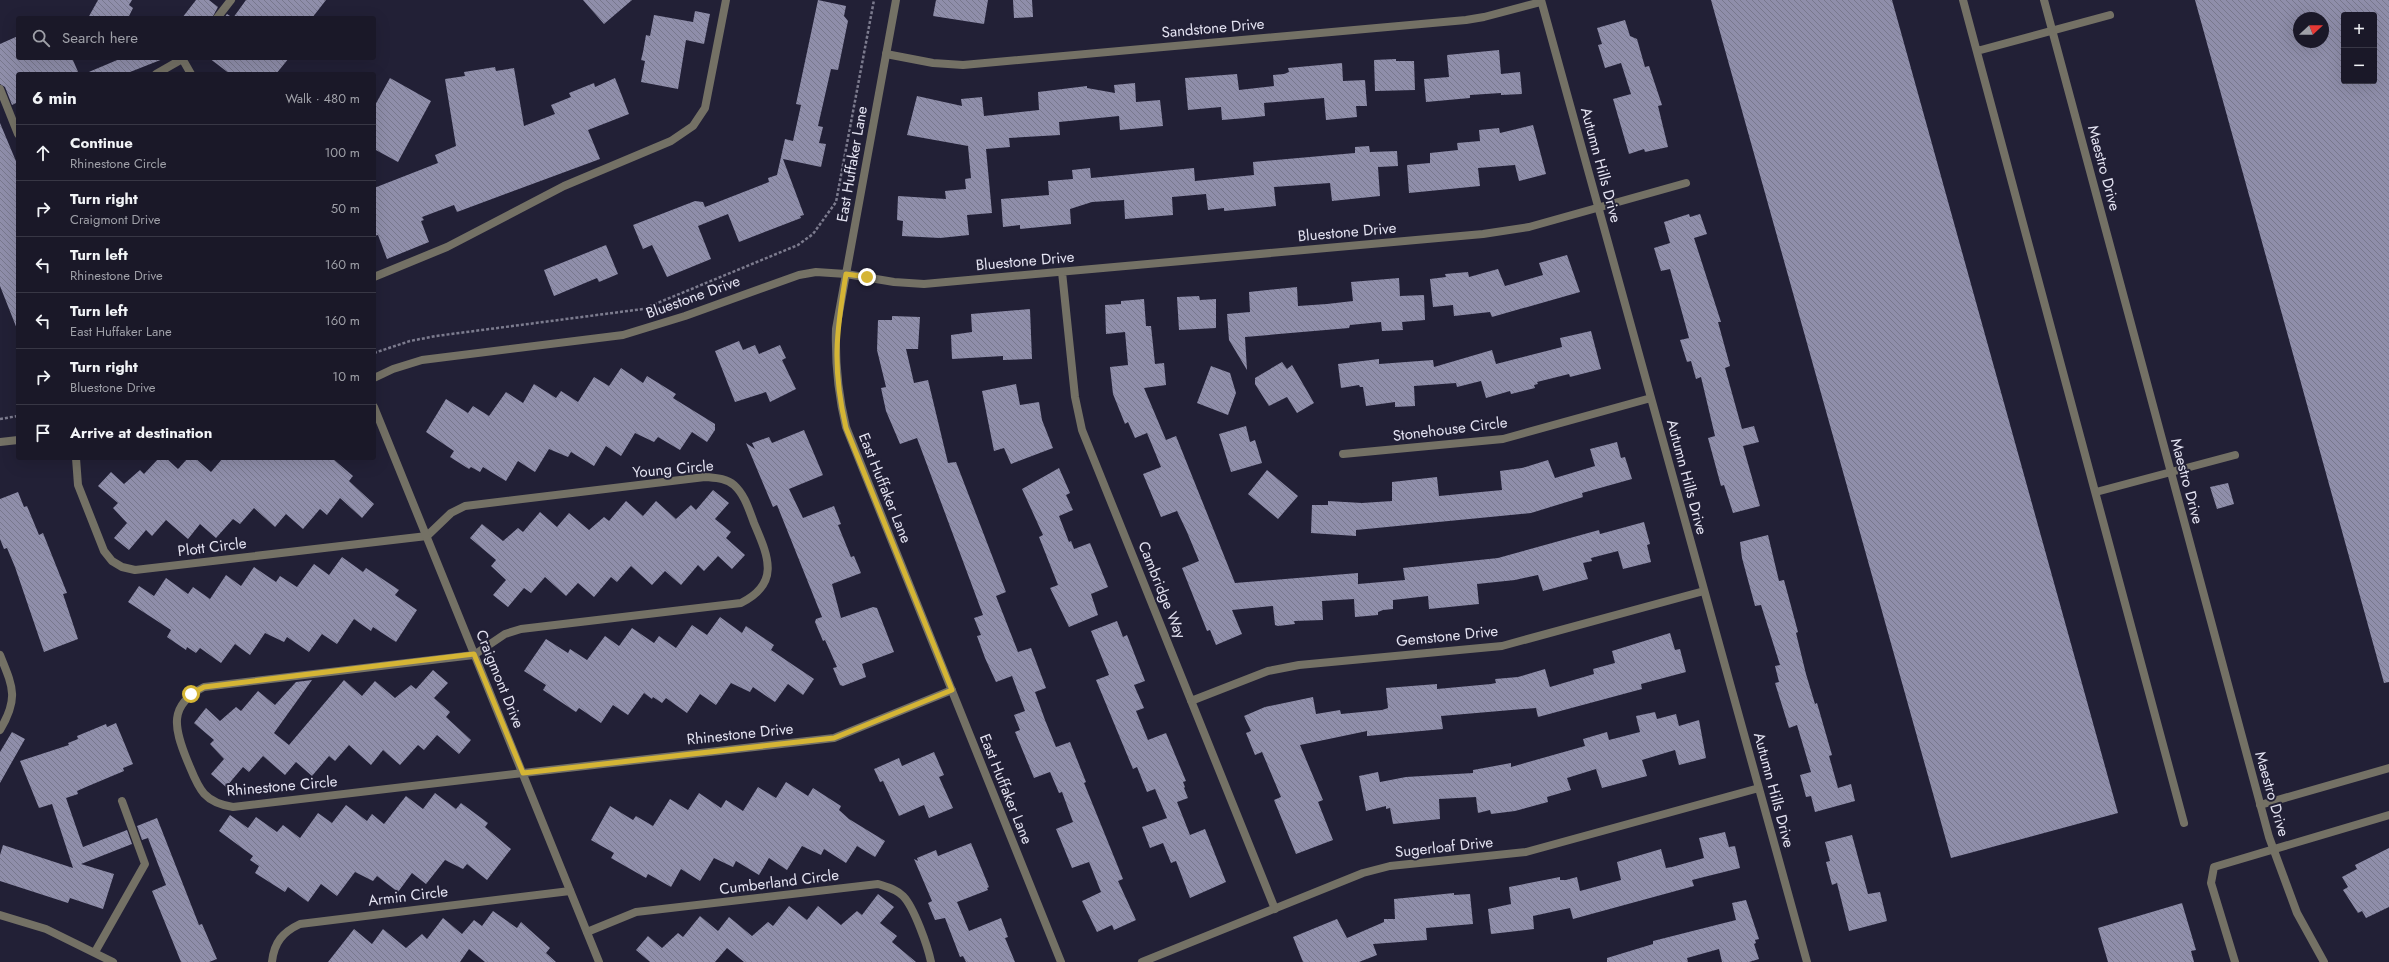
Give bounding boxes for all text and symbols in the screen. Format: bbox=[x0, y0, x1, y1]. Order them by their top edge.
north arrow bbox=[2293, 12, 2329, 48]
map controls bbox=[2341, 12, 2377, 84]
button: + bbox=[2341, 12, 2377, 48]
street label: Sandstone Drive bbox=[1161, 13, 1266, 43]
search box bbox=[16, 16, 376, 60]
icon: search bbox=[30, 27, 52, 49]
text: Search here bbox=[62, 27, 138, 49]
button: − bbox=[2341, 48, 2377, 84]
text: 6 min bbox=[32, 86, 77, 110]
text: Walk · 480 m bbox=[285, 89, 360, 108]
street label: East Huffaker Lane bbox=[831, 104, 873, 224]
street label: Autumn Hills Drive bbox=[1575, 105, 1627, 225]
street label: Maestro Drive bbox=[2082, 123, 2126, 213]
text: Continue bbox=[70, 132, 133, 154]
icon: ahead bbox=[32, 142, 54, 164]
text: 100 m bbox=[325, 143, 360, 162]
text: Rhinestone Circle bbox=[70, 154, 166, 173]
text: Turn right bbox=[70, 188, 138, 210]
icon: right bbox=[32, 198, 54, 220]
text: 50 m bbox=[331, 199, 360, 218]
text: Craigmont Drive bbox=[70, 210, 160, 229]
street label: Bluestone Drive bbox=[1297, 217, 1397, 247]
text: Turn left bbox=[70, 244, 128, 266]
street label: Bluestone Drive bbox=[975, 246, 1075, 276]
icon: left bbox=[32, 254, 54, 276]
text: 160 m bbox=[325, 255, 360, 274]
text: Rhinestone Drive bbox=[70, 266, 163, 285]
route end bbox=[858, 268, 876, 286]
street label: Bluestone Drive bbox=[643, 270, 743, 324]
text: Turn left bbox=[70, 300, 128, 322]
icon: left bbox=[32, 310, 54, 332]
text: 160 m bbox=[325, 311, 360, 330]
text: East Huffaker Lane bbox=[70, 322, 172, 341]
text: Turn right bbox=[70, 356, 138, 378]
icon: right bbox=[32, 366, 54, 388]
text: 10 m bbox=[332, 367, 360, 386]
text: Bluestone Drive bbox=[70, 378, 156, 397]
street label: Stonehouse Circle bbox=[1391, 411, 1509, 447]
street label: Autumn Hills Drive bbox=[1661, 417, 1713, 537]
icon: arrive bbox=[32, 422, 54, 444]
text: Arrive at destination bbox=[70, 422, 212, 444]
street label: East Huffaker Lane bbox=[853, 429, 917, 547]
street label: Maestro Drive bbox=[2165, 436, 2209, 526]
street label: Young Circle bbox=[632, 454, 715, 484]
street label: Plott Circle bbox=[176, 532, 248, 562]
street label: Cambridge Way bbox=[1132, 538, 1192, 642]
street label: Gemstone Drive bbox=[1395, 620, 1499, 652]
street label: Craigmont Drive bbox=[470, 627, 530, 732]
route start bbox=[182, 685, 200, 703]
street label: Rhinestone Drive bbox=[686, 717, 795, 751]
street label: East Huffaker Lane bbox=[974, 730, 1038, 848]
street label: Autumn Hills Drive bbox=[1748, 730, 1800, 850]
street label: Maestro Drive bbox=[2249, 749, 2295, 839]
street label: Rhinestone Circle bbox=[226, 770, 339, 802]
street label: Sugerloaf Drive bbox=[1394, 831, 1494, 863]
street label: Cumberland Circle bbox=[718, 864, 840, 900]
street label: Armin Circle bbox=[367, 880, 450, 912]

